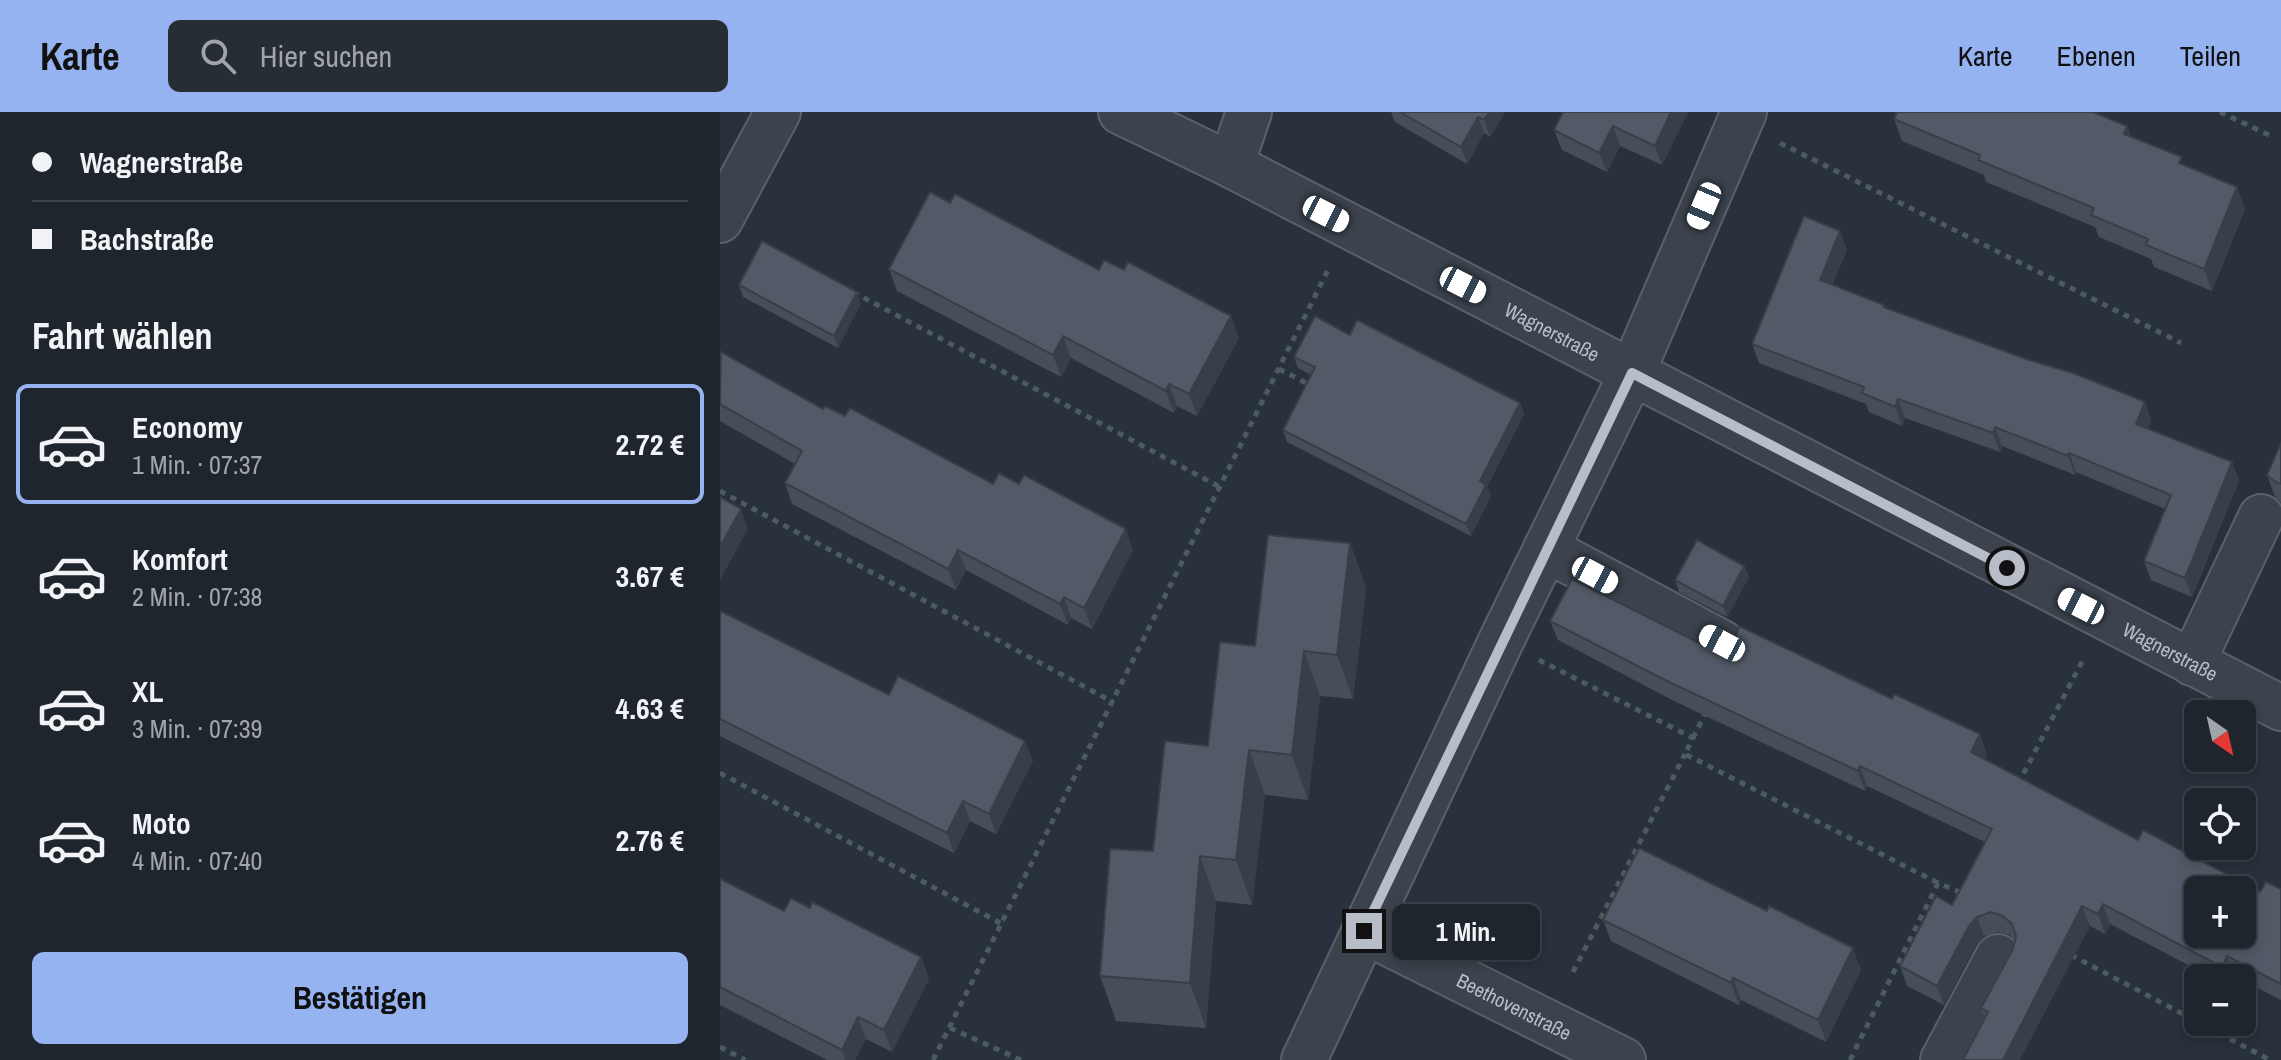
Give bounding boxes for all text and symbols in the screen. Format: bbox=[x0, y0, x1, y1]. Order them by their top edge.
search box bbox=[168, 20, 728, 92]
text: Karte bbox=[40, 31, 120, 82]
icon: search bbox=[196, 34, 240, 78]
text: Hier suchen bbox=[260, 36, 392, 76]
text: Karte bbox=[1958, 37, 2013, 75]
text: Ebenen bbox=[2057, 37, 2136, 75]
text: Teilen bbox=[2180, 37, 2241, 75]
text: Wagnerstraße bbox=[80, 142, 243, 182]
car bbox=[1684, 179, 1724, 233]
car bbox=[1299, 192, 1353, 236]
text: Bachstraße bbox=[80, 219, 214, 259]
car bbox=[1436, 263, 1490, 307]
street label: Wagnerstraße bbox=[1500, 296, 1605, 367]
text: Fahrt wählen bbox=[32, 312, 213, 360]
text: Economy bbox=[132, 407, 243, 447]
icon: car bbox=[36, 408, 108, 480]
text: 2.72 € bbox=[616, 424, 684, 464]
text: 1 Min. · 07:37 bbox=[132, 447, 262, 482]
text: Komfort bbox=[132, 539, 228, 579]
icon: car bbox=[36, 540, 108, 612]
route start bbox=[1989, 550, 2025, 586]
car bbox=[1568, 553, 1622, 597]
text: 3.67 € bbox=[616, 556, 684, 596]
text: 2 Min. · 07:38 bbox=[132, 579, 262, 614]
car bbox=[2054, 584, 2108, 628]
street label: Wagnerstraße bbox=[2119, 615, 2223, 687]
car bbox=[1695, 621, 1749, 665]
text: XL bbox=[132, 671, 163, 711]
icon: car bbox=[36, 672, 108, 744]
text: 4.63 € bbox=[616, 688, 684, 728]
north arrow bbox=[2184, 700, 2256, 772]
map controls bbox=[2184, 700, 2256, 1036]
text: 3 Min. · 07:39 bbox=[132, 711, 262, 746]
button: locate bbox=[2184, 788, 2256, 860]
text: Moto bbox=[132, 803, 191, 843]
icon: car bbox=[36, 804, 108, 876]
text: 2.76 € bbox=[616, 820, 684, 860]
text: 4 Min. · 07:40 bbox=[132, 843, 262, 878]
button: + bbox=[2184, 876, 2256, 948]
callout: 1 Min. bbox=[1392, 903, 1540, 959]
route end bbox=[1346, 913, 1382, 949]
text: 1 Min. bbox=[1436, 914, 1496, 949]
button: Bestätigen bbox=[32, 952, 688, 1044]
button: − bbox=[2184, 964, 2256, 1036]
street label: Beethovenstraße bbox=[1452, 966, 1576, 1046]

